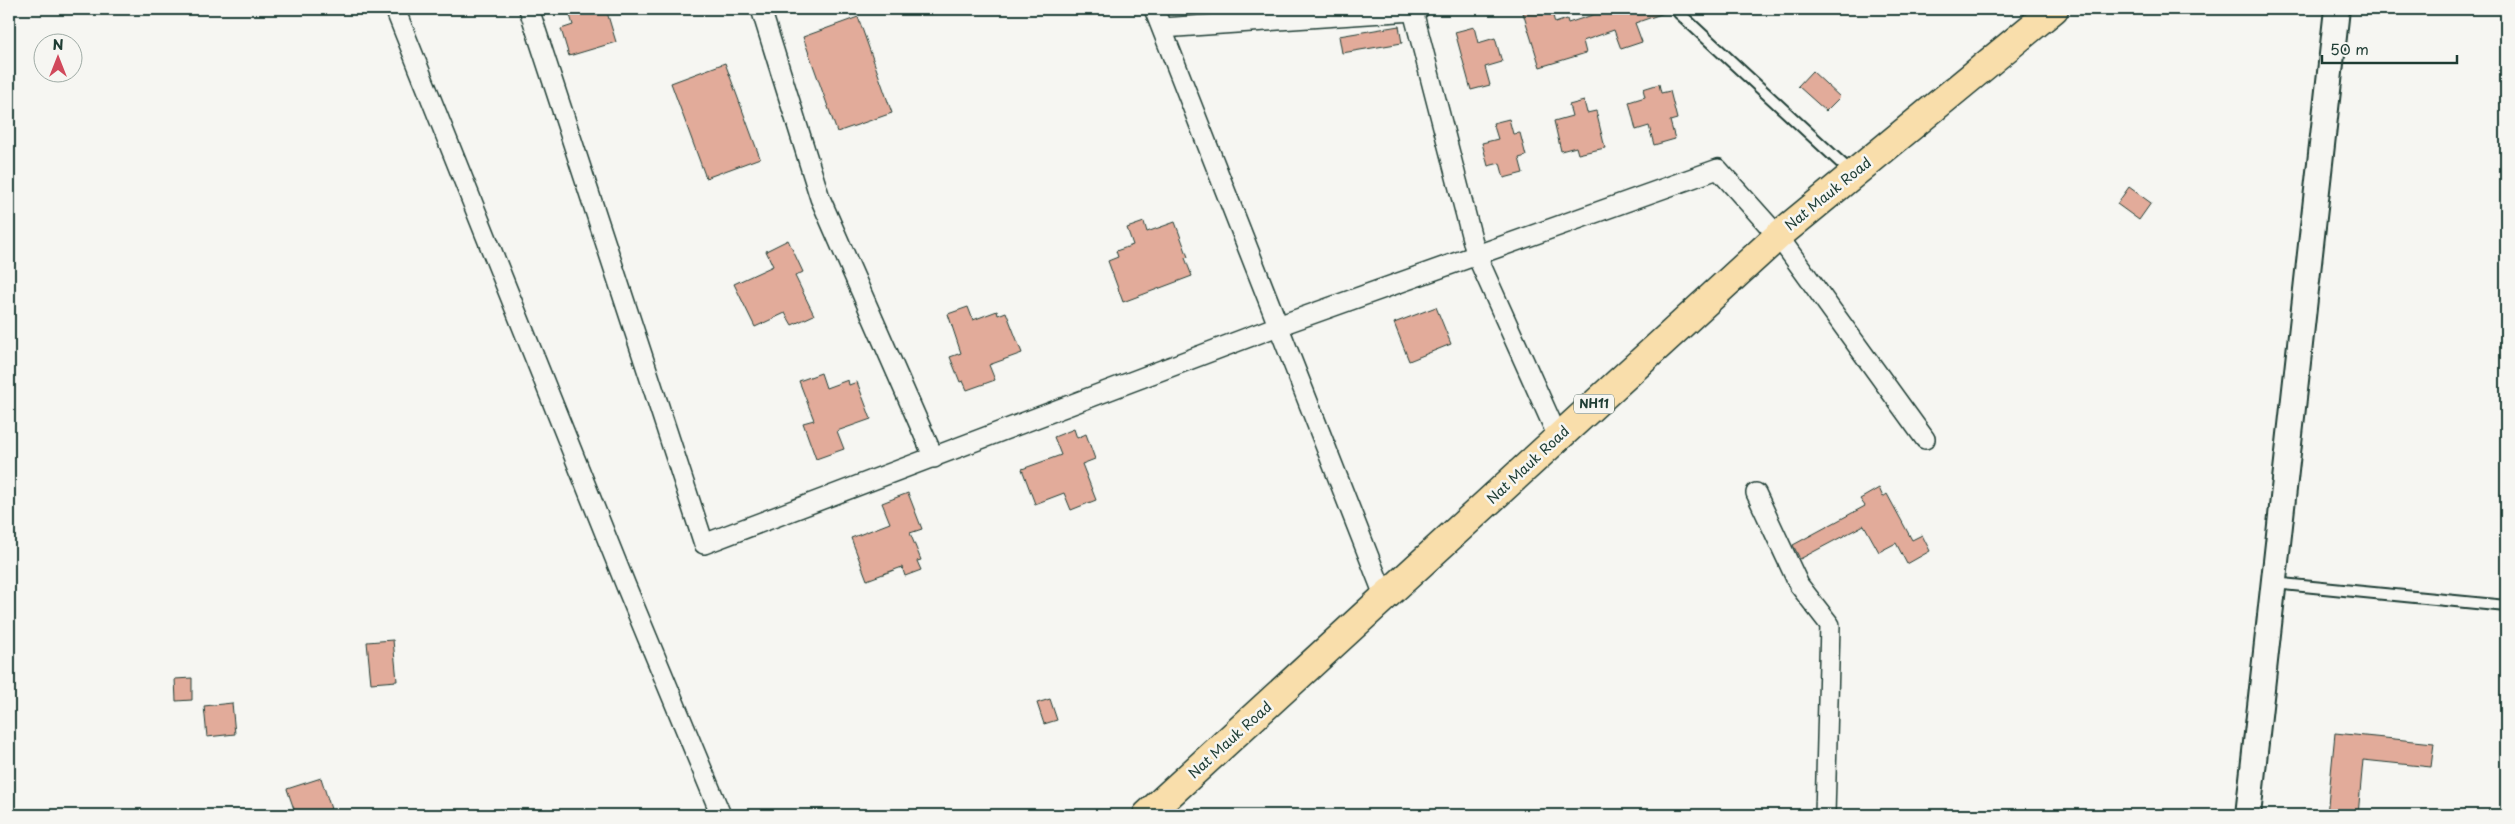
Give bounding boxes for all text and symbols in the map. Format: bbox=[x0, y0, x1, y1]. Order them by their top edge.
north arrow bbox=[32, 32, 82, 82]
scale bar bbox=[2322, 32, 2458, 64]
text: N bbox=[52, 34, 64, 55]
text: 50 m bbox=[2330, 37, 2369, 60]
street label: Nat Mauk Road bbox=[1780, 152, 1876, 235]
road number: NH11 bbox=[1574, 394, 1614, 414]
street label: Nat Mauk Road bbox=[1482, 421, 1574, 508]
street label: Nat Mauk Road bbox=[1183, 696, 1276, 783]

